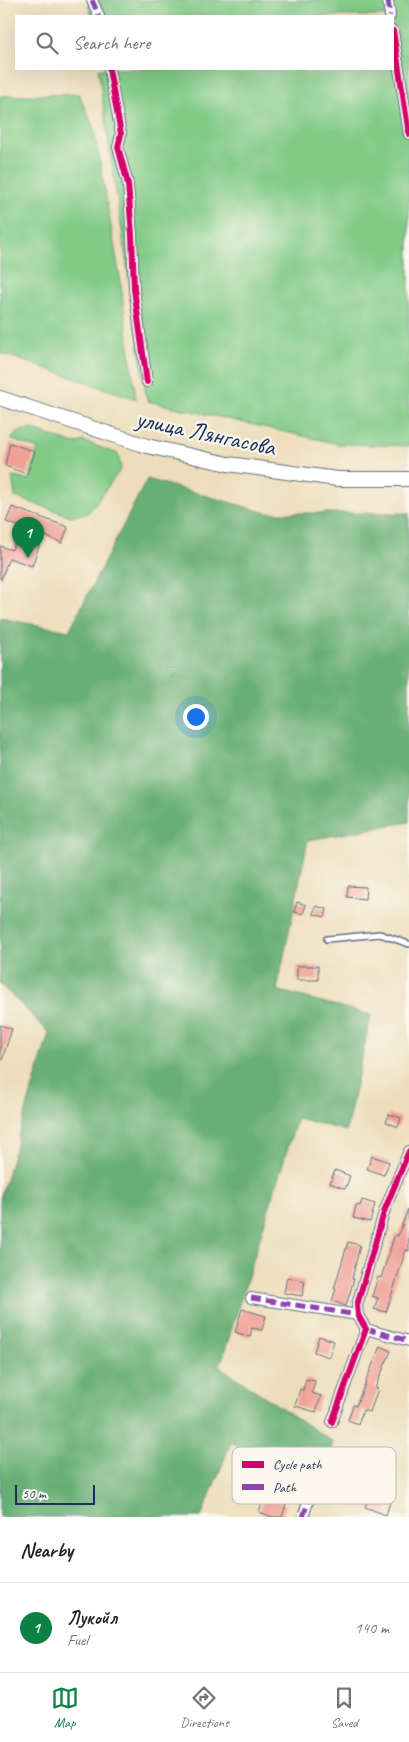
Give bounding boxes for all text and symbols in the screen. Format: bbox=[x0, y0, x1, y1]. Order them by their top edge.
search box bbox=[15, 15, 394, 70]
icon: search bbox=[33, 29, 61, 57]
text: Search here bbox=[73, 31, 150, 55]
street label: улица Лянгасова bbox=[131, 402, 280, 464]
pin: 1 bbox=[12, 517, 44, 558]
your location bbox=[183, 704, 209, 730]
legend bbox=[232, 1447, 396, 1504]
text: Cycle path bbox=[273, 1456, 322, 1473]
text: Path bbox=[273, 1479, 297, 1496]
scale bar bbox=[15, 1482, 95, 1505]
text: 50 m bbox=[22, 1485, 46, 1502]
text: Nearby bbox=[20, 1537, 73, 1563]
text: Лукойл bbox=[67, 1606, 117, 1630]
text: 1 bbox=[32, 1618, 40, 1638]
text: 140 m bbox=[355, 1618, 389, 1638]
text: Fuel bbox=[67, 1630, 88, 1650]
tab: Map bbox=[51, 1684, 79, 1731]
tab: Directions bbox=[180, 1684, 229, 1731]
tab: Saved bbox=[330, 1684, 358, 1731]

